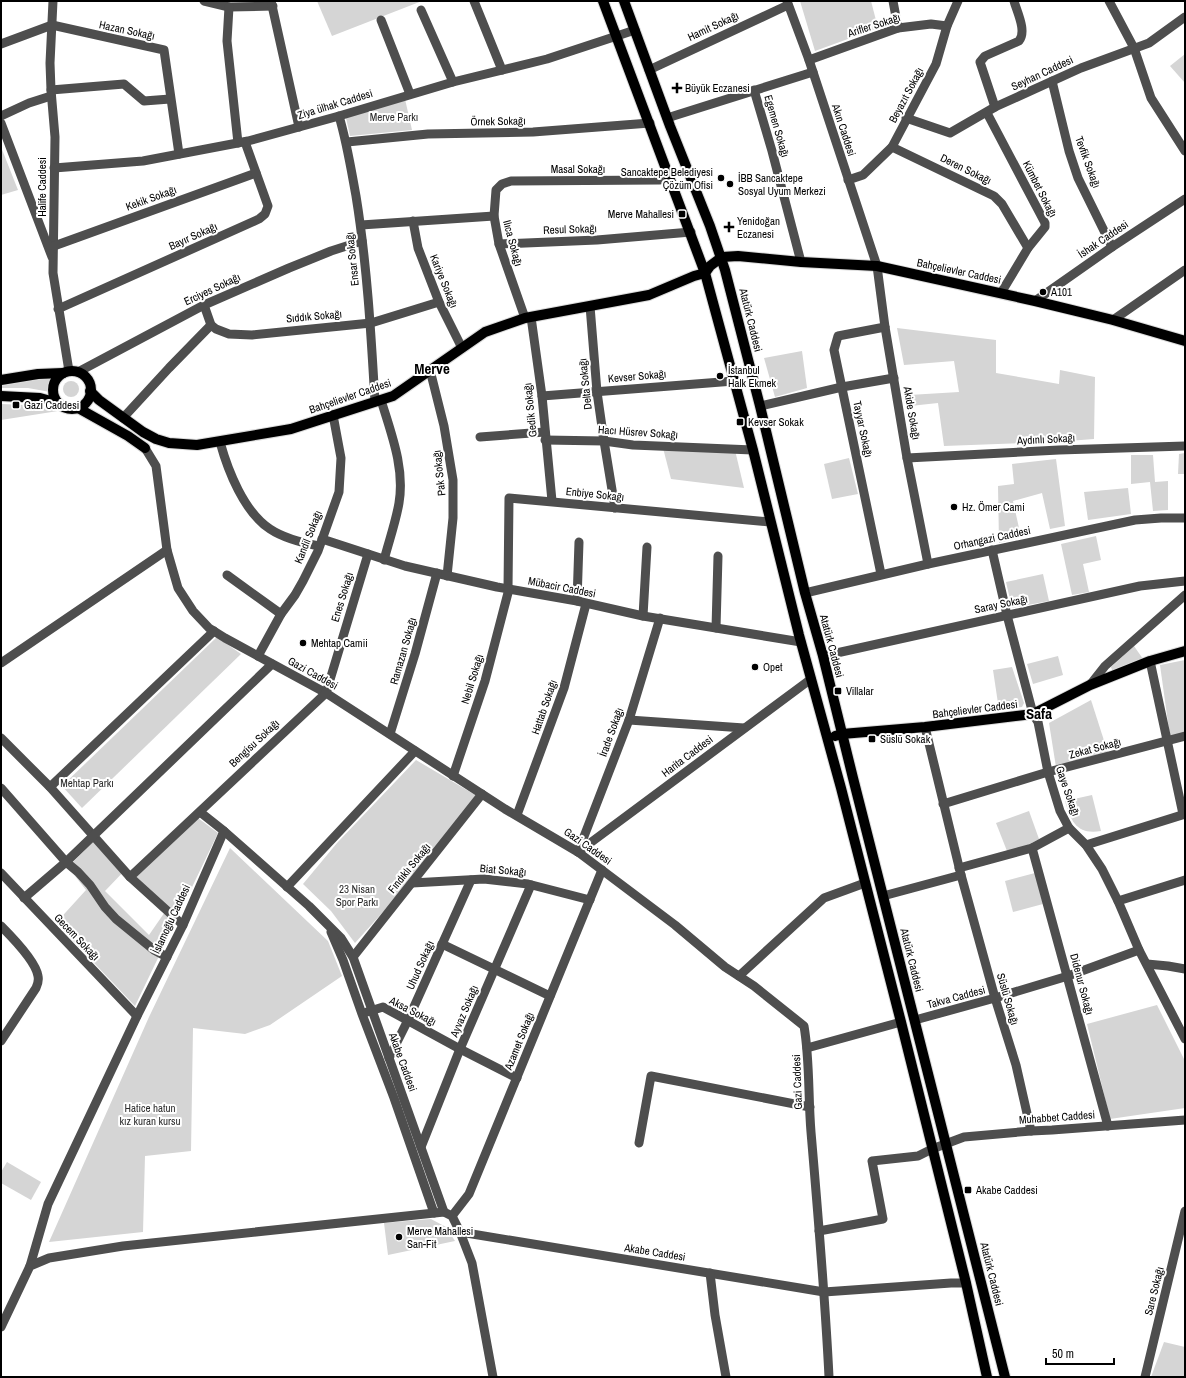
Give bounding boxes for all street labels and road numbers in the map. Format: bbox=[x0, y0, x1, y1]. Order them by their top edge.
street label: Hamit Sokağı bbox=[685, 8, 741, 44]
street label: Arifler Sokağı bbox=[845, 10, 902, 40]
street label: Hazan Sokağı bbox=[98, 17, 156, 43]
street label: Seyhan Caddesi bbox=[1009, 53, 1075, 93]
street label: Beyazıt Sokağı bbox=[886, 65, 926, 125]
street label: Ziya ülhak Caddesi bbox=[296, 86, 374, 122]
street label: Egemen Sokağı bbox=[761, 93, 793, 159]
street label: Akın Caddesi bbox=[829, 101, 859, 158]
street label: Örnek Sokağı bbox=[470, 114, 526, 128]
street label: Tevfik Sokağı bbox=[1072, 134, 1104, 190]
street label: Deren Sokağı bbox=[938, 151, 994, 187]
street label: Halife Caddesi bbox=[35, 157, 49, 217]
street label: Kümbet Sokağı bbox=[1020, 158, 1060, 220]
street label: Masal Sokağı bbox=[551, 162, 605, 176]
street label: Kekik Sokağı bbox=[124, 182, 178, 214]
street label: İshak Caddesi bbox=[1075, 217, 1131, 261]
street label: Ilıca Sokağı bbox=[500, 218, 526, 268]
street label: Bayır Sokağı bbox=[167, 219, 219, 253]
street label: Resul Sokağı bbox=[543, 221, 597, 237]
street label: Ensar Sokağı bbox=[342, 231, 362, 287]
street label: Kariye Sokağı bbox=[427, 252, 461, 310]
street label: Bahçelievler Caddesi bbox=[916, 255, 1002, 287]
street label: Erciyes Sokağı bbox=[182, 270, 242, 308]
street label: Atatürk Caddesi bbox=[736, 286, 766, 353]
street label: Sıddık Sokağı bbox=[285, 307, 343, 325]
street label: Delta Sokağı bbox=[575, 358, 595, 410]
street label: Kevser Sokağı bbox=[607, 366, 667, 386]
street label: Bahçelievler Caddesi bbox=[307, 375, 393, 417]
street label: Gedik Sokağı bbox=[520, 382, 540, 438]
street label: Akide Sokağı bbox=[900, 384, 924, 441]
street label: Tayyar Sokağı bbox=[850, 399, 876, 459]
street label: Hacı Hüsrev Sokağı bbox=[598, 422, 678, 442]
street label: Aydınlı Sokağı bbox=[1016, 430, 1075, 448]
street label: Pak Sokağı bbox=[430, 449, 448, 497]
street label: Enbiye Sokağı bbox=[565, 484, 625, 504]
street label: Kandil Sokağı bbox=[291, 508, 325, 566]
street label: Orhangazi Caddesi bbox=[952, 523, 1032, 553]
street label: Enes Sokağı bbox=[328, 570, 356, 624]
street label: Mübacir Caddesi bbox=[527, 574, 597, 600]
street label: Saray Sokağı bbox=[973, 592, 1029, 616]
street label: Atatürk Caddesi bbox=[817, 612, 847, 679]
street label: Ramazan Sokağı bbox=[387, 616, 419, 686]
street label: Nebil Sokağı bbox=[458, 652, 486, 706]
street label: Gazi Caddesi bbox=[285, 654, 341, 692]
street label: Hattab Sokağı bbox=[528, 678, 560, 736]
street label: Bahçelievler Caddesi bbox=[932, 697, 1018, 721]
street label: İrade Sokağı bbox=[596, 706, 626, 758]
street label: Bengisu Sokağı bbox=[226, 716, 282, 770]
street label: Harita Caddesi bbox=[659, 732, 715, 780]
street label: Zekat Sokağı bbox=[1068, 734, 1122, 762]
street label: Gaye Sokağı bbox=[1053, 764, 1083, 818]
street label: Gazi Caddesi bbox=[561, 824, 615, 868]
street label: Fındıklı Sokağı bbox=[385, 840, 433, 896]
street label: Biat Sokağı bbox=[479, 861, 527, 879]
street label: İslamoğlu Caddesi bbox=[149, 882, 193, 956]
street label: Gecem Sokağı bbox=[51, 911, 103, 963]
street label: Atatürk Caddesi bbox=[897, 926, 927, 993]
street label: Uhud Sokağı bbox=[403, 938, 437, 992]
street label: Didenur Sokağı bbox=[1067, 952, 1097, 1016]
street label: Süslü Sokağı bbox=[994, 972, 1022, 1026]
street label: Takva Caddesi bbox=[925, 982, 987, 1012]
street label: Ayvaz Sokağı bbox=[446, 983, 481, 1040]
street label: Aksa Sokağı bbox=[386, 993, 439, 1029]
street label: Azamet Sokağı bbox=[501, 1010, 537, 1073]
street label: Akabe Caddesi bbox=[386, 1030, 420, 1093]
street label: Gazi Caddesi bbox=[789, 1054, 805, 1110]
street label: Muhabbet Caddesi bbox=[1018, 1107, 1096, 1127]
street label: Akabe Caddesi bbox=[622, 1240, 687, 1264]
street label: Atatürk Caddesi bbox=[977, 1240, 1007, 1307]
street label: Sare Sokağı bbox=[1141, 1265, 1167, 1317]

